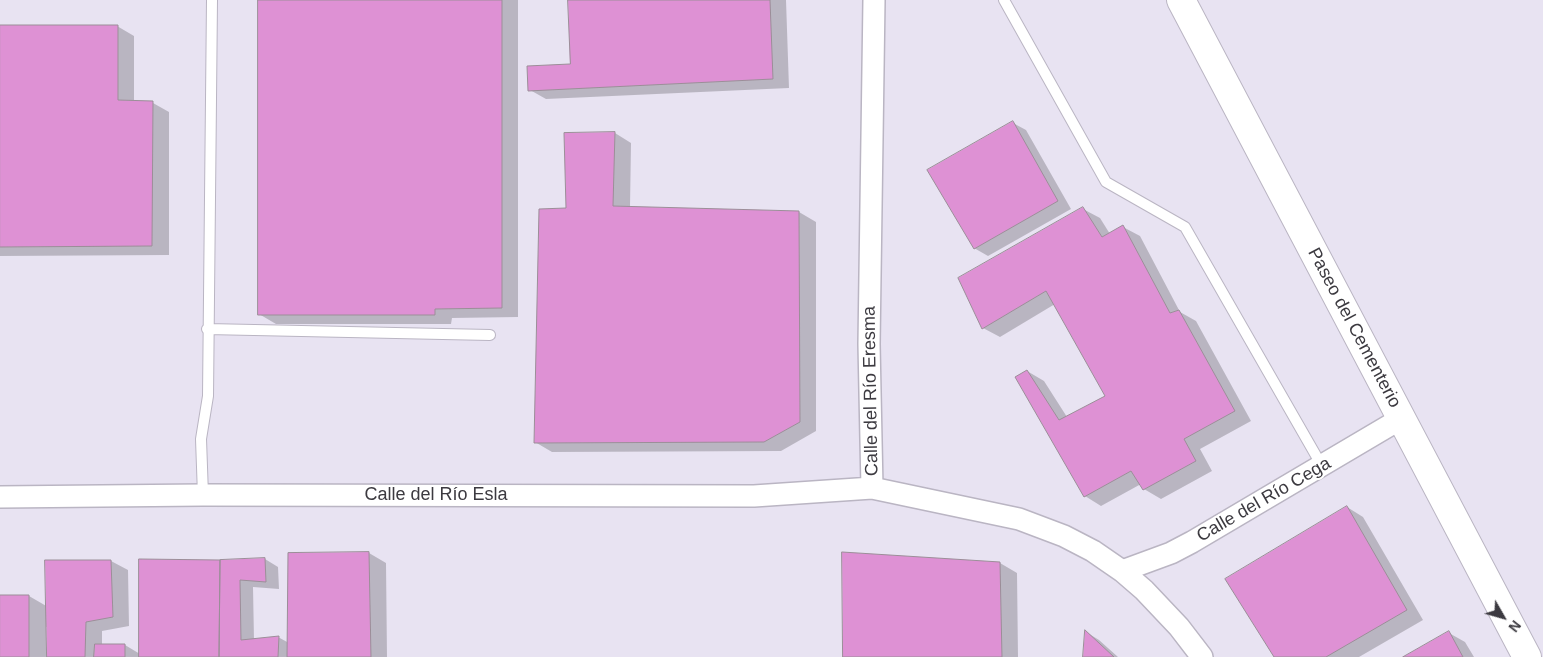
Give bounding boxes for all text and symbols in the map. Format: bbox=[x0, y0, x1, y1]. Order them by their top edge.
street label: Paseo del Cementerio bbox=[1303, 244, 1405, 412]
street label: Calle del Río Eresma bbox=[859, 306, 883, 476]
street label: Calle del Río Cega bbox=[1193, 453, 1335, 547]
street label: Calle del Río Esla bbox=[364, 484, 508, 506]
north arrow bbox=[1478, 592, 1528, 642]
text: N bbox=[1505, 617, 1524, 635]

